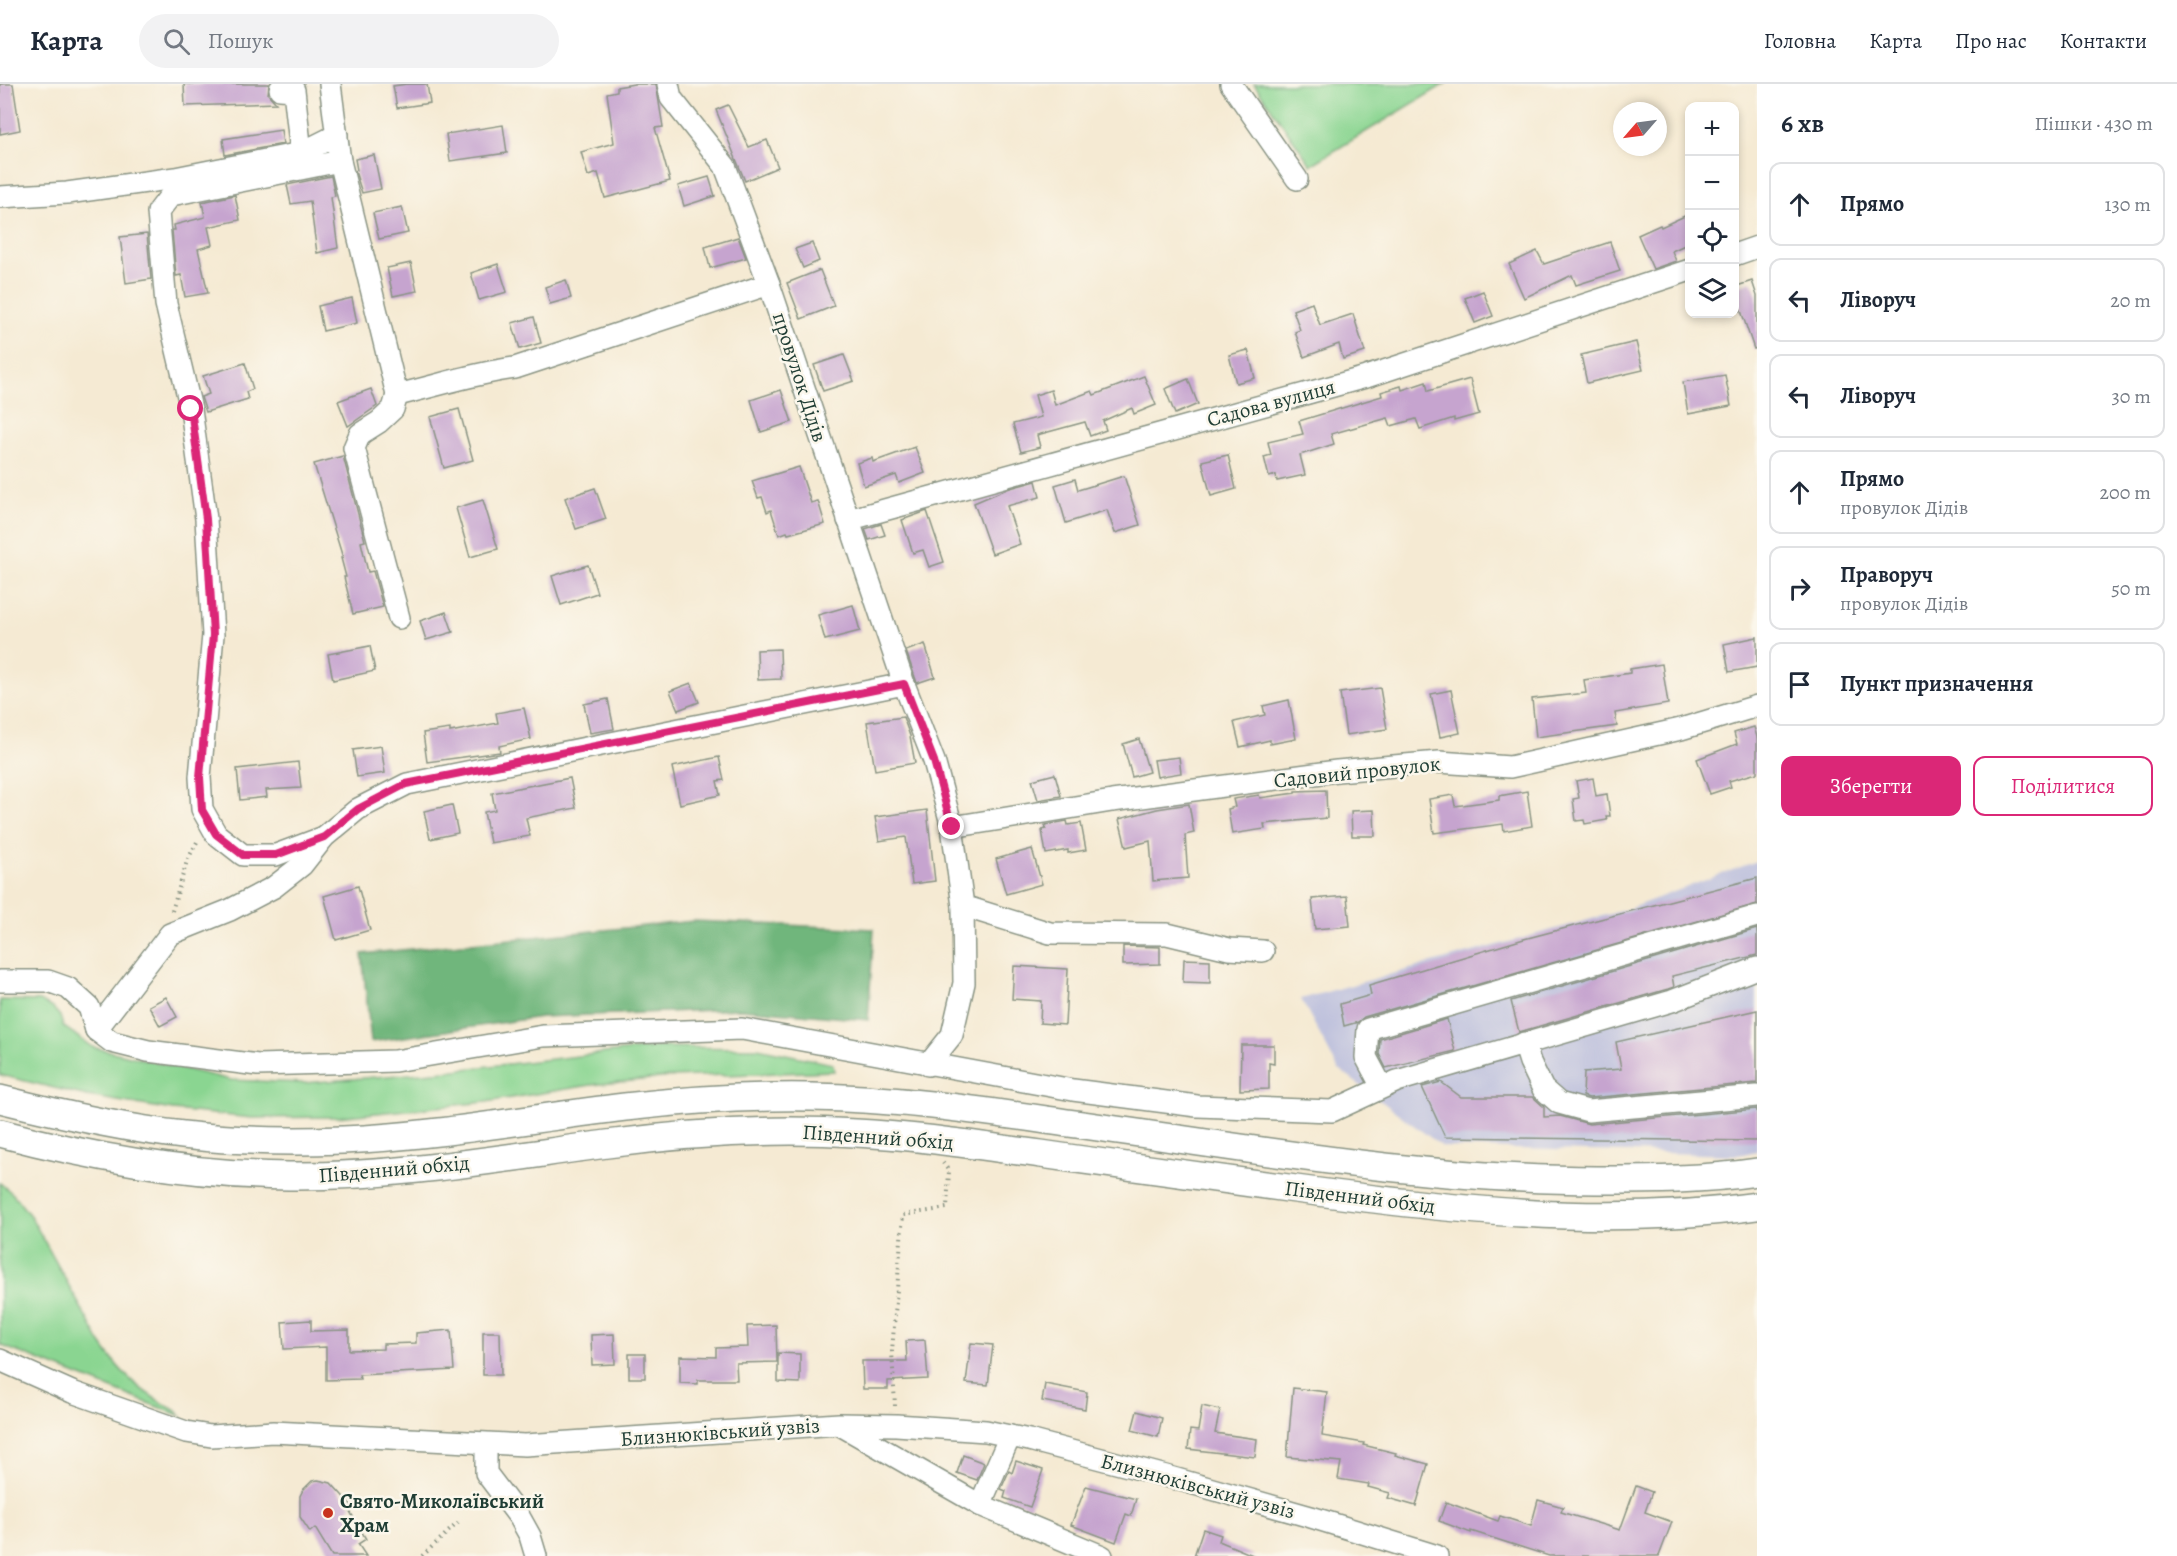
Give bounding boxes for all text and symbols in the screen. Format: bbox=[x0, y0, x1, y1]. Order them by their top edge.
search box bbox=[139, 14, 559, 68]
text: Карта bbox=[30, 22, 103, 60]
icon: search bbox=[160, 25, 193, 58]
text: Пошук bbox=[208, 26, 273, 56]
text: Головна bbox=[1764, 27, 1836, 55]
text: Карта bbox=[1869, 27, 1922, 55]
text: Про нас bbox=[1955, 27, 2027, 55]
text: Контакти bbox=[2060, 27, 2147, 55]
north arrow bbox=[1613, 102, 1667, 156]
map controls bbox=[1685, 102, 1739, 318]
button: + bbox=[1685, 102, 1739, 156]
text: 6 хв bbox=[1781, 106, 1824, 141]
text: Пішки · 430 m bbox=[2034, 110, 2153, 137]
button: − bbox=[1685, 156, 1739, 210]
icon: ahead bbox=[1783, 188, 1816, 221]
text: Прямо bbox=[1840, 189, 1904, 219]
text: 130 m bbox=[2105, 191, 2151, 218]
button: locate bbox=[1685, 210, 1739, 264]
button: layers bbox=[1685, 264, 1739, 318]
icon: left bbox=[1783, 284, 1816, 317]
text: Ліворуч bbox=[1840, 285, 1916, 315]
text: 20 m bbox=[2110, 287, 2151, 314]
street label: провулок Дідів bbox=[766, 309, 834, 445]
street label: Садова вулиця bbox=[1204, 372, 1338, 434]
icon: left bbox=[1783, 380, 1816, 413]
text: Ліворуч bbox=[1840, 381, 1916, 411]
text: 30 m bbox=[2111, 383, 2151, 410]
route start bbox=[177, 395, 203, 421]
text: Прямо bbox=[1840, 464, 1904, 494]
icon: ahead bbox=[1783, 476, 1816, 509]
text: 200 m bbox=[2100, 479, 2151, 506]
text: провулок Дідів bbox=[1840, 494, 1968, 521]
text: Праворуч bbox=[1840, 560, 1933, 590]
icon: right bbox=[1783, 572, 1816, 605]
text: 50 m bbox=[2111, 575, 2151, 602]
text: провулок Дідів bbox=[1840, 590, 1968, 617]
icon: arrive bbox=[1783, 668, 1816, 701]
text: Пункт призначення bbox=[1840, 669, 2033, 699]
street label: Садовий провулок bbox=[1272, 749, 1442, 795]
button: Зберегти bbox=[1781, 756, 1961, 816]
button: Поділитися bbox=[1973, 756, 2153, 816]
route end bbox=[938, 813, 964, 839]
street label: Південний обхід bbox=[801, 1118, 955, 1156]
street label: Південний обхід bbox=[317, 1148, 471, 1190]
street label: Південний обхід bbox=[1283, 1174, 1437, 1220]
street label: Близнюківський узвіз bbox=[619, 1411, 821, 1453]
street label: Близнюківський узвіз bbox=[1098, 1447, 1298, 1525]
place label: Свято-Миколаївський Храм bbox=[340, 1487, 544, 1539]
marker: Свято-Миколаївський Храм bbox=[321, 1506, 335, 1520]

